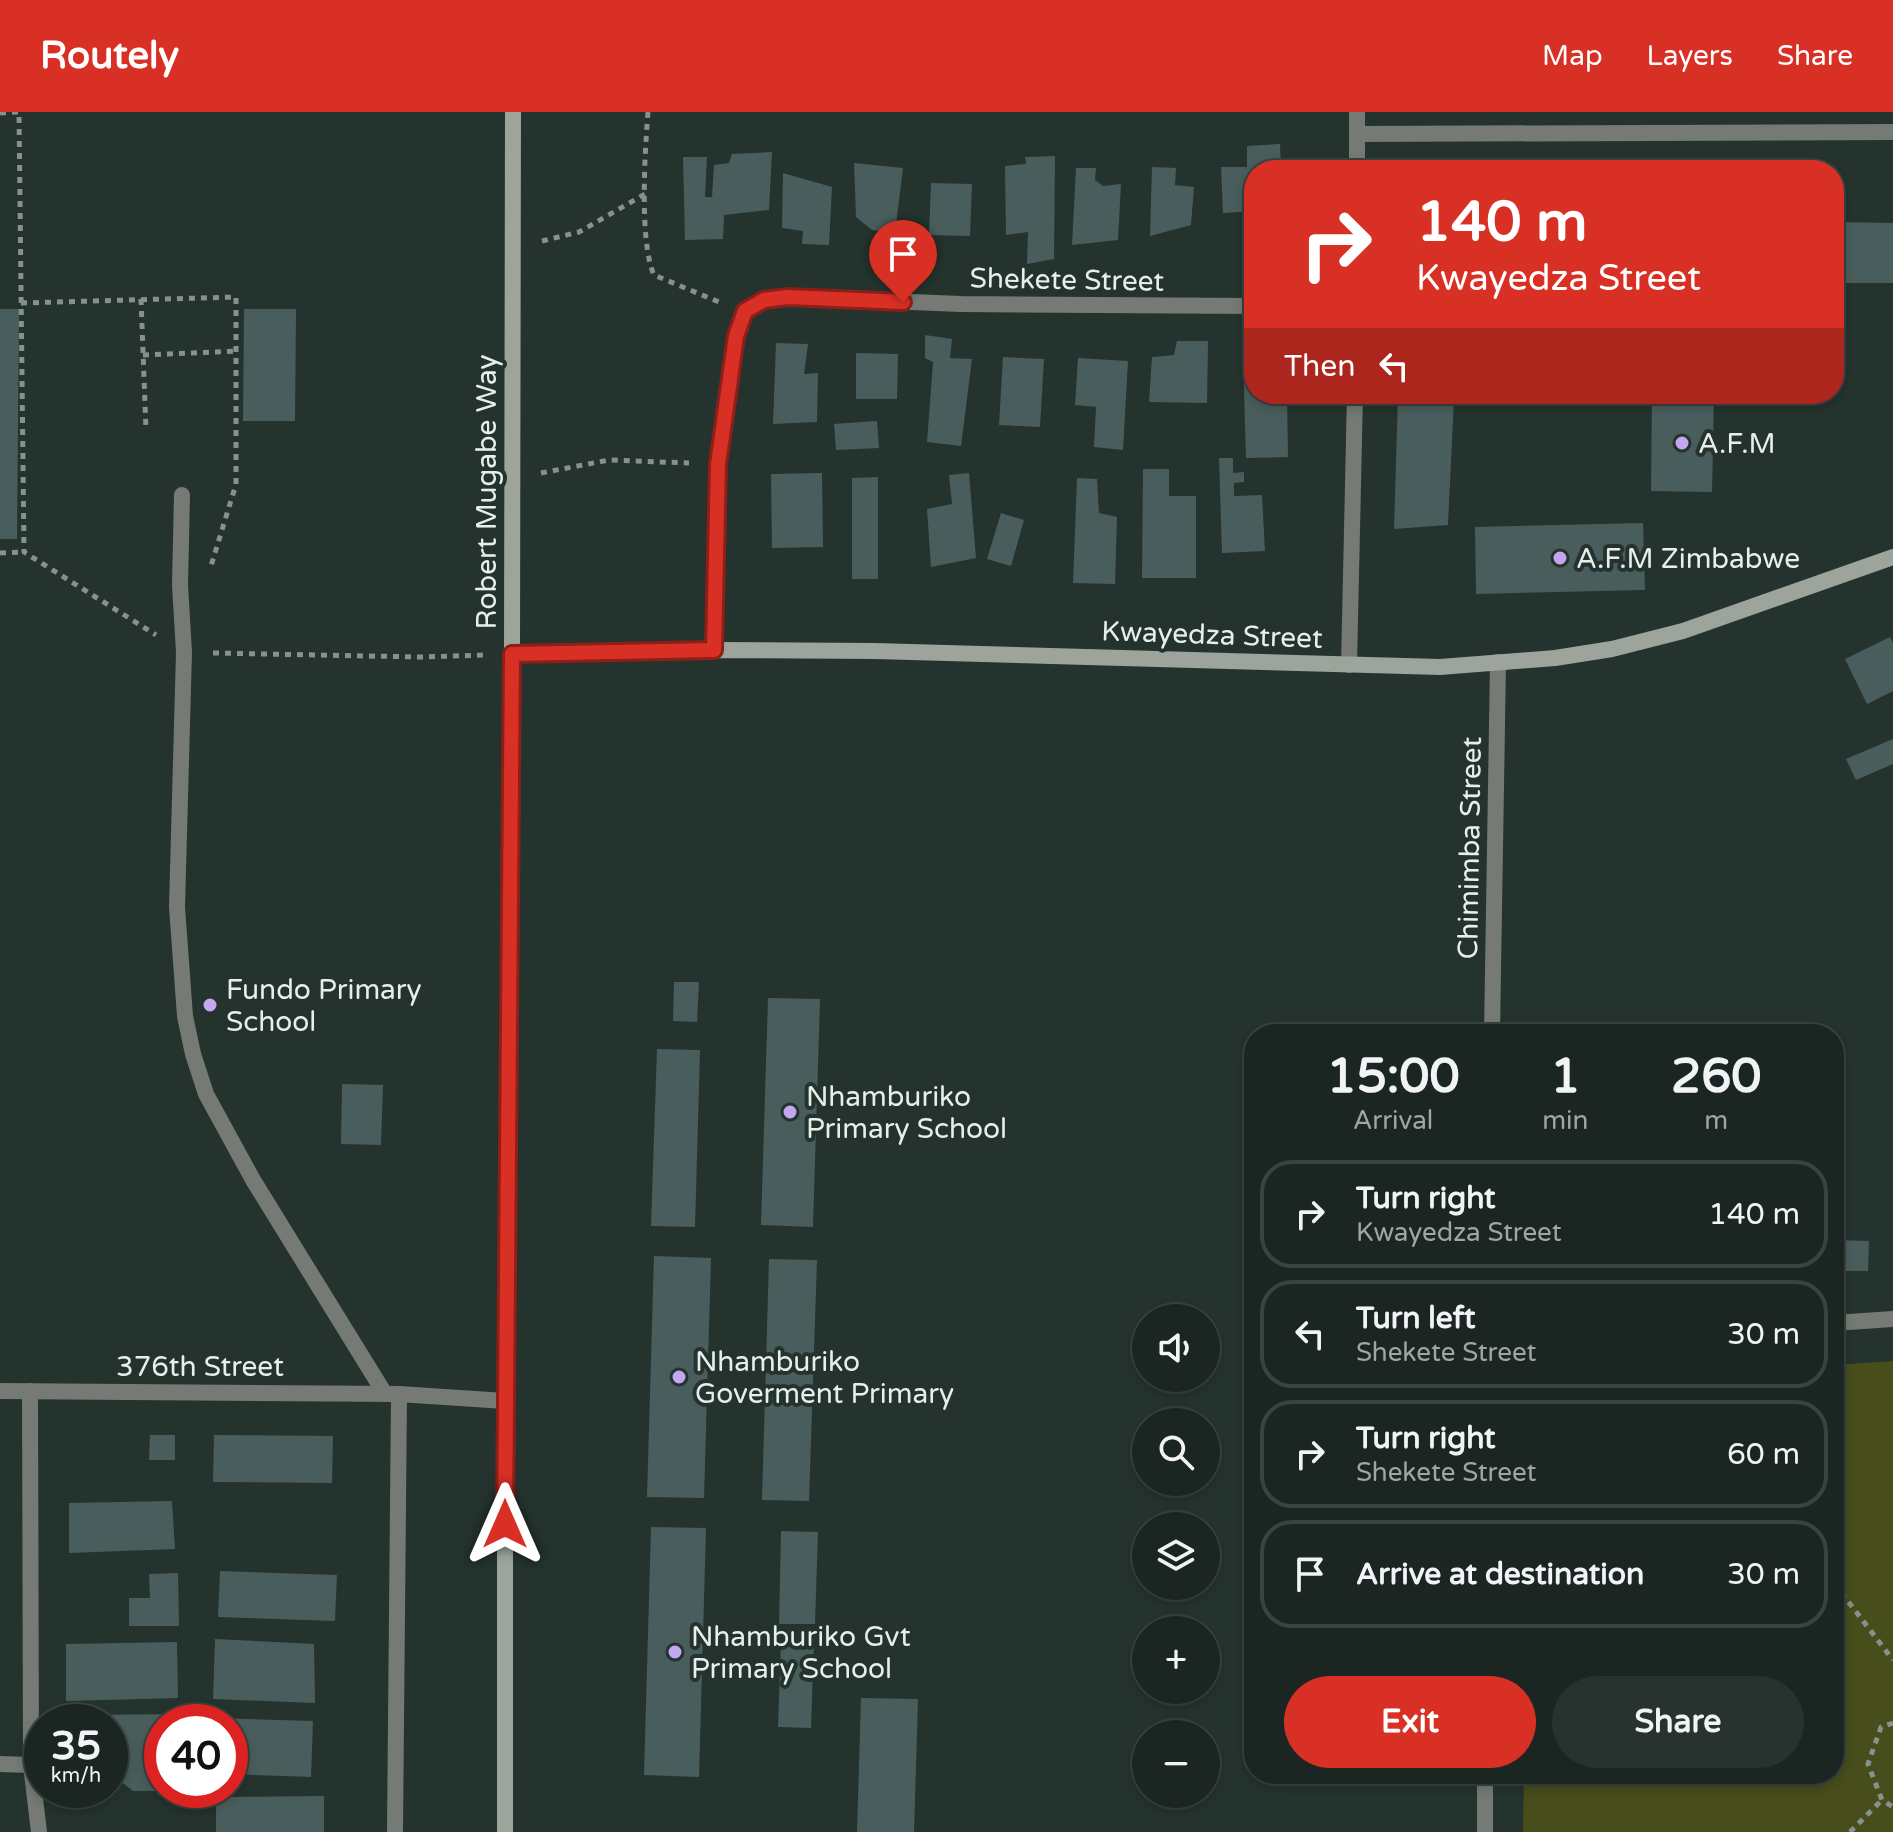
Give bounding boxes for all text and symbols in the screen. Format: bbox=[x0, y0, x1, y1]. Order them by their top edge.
text: Routely bbox=[40, 33, 179, 79]
text: Map bbox=[1542, 39, 1603, 73]
text: Layers bbox=[1647, 39, 1733, 73]
text: Share bbox=[1777, 39, 1853, 73]
text: 140 m bbox=[1416, 189, 1587, 256]
icon: right bbox=[1284, 192, 1388, 296]
pin bbox=[869, 220, 937, 302]
icon: arrive bbox=[881, 232, 925, 276]
text: Kwayedza Street bbox=[1416, 257, 1701, 300]
street label: Shekete Street bbox=[969, 261, 1165, 299]
icon: left bbox=[1372, 344, 1416, 388]
text: Then bbox=[1284, 348, 1356, 385]
street label: Robert Mugabe Way bbox=[470, 355, 504, 629]
place label: A.F.M bbox=[1698, 427, 1776, 461]
marker: A.F.M bbox=[1673, 434, 1691, 452]
place label: A.F.M Zimbabwe bbox=[1576, 542, 1800, 576]
marker: A.F.M Zimbabwe bbox=[1551, 549, 1569, 567]
street label: Kwayedza Street bbox=[1101, 614, 1324, 656]
street label: Chimimba Street bbox=[1451, 736, 1489, 960]
place label: Fundo Primary School bbox=[226, 973, 422, 1039]
marker: Fundo Primary School bbox=[201, 996, 219, 1014]
text: 15:00 bbox=[1327, 1048, 1460, 1106]
text: 1 bbox=[1550, 1048, 1580, 1106]
text: 260 bbox=[1671, 1048, 1761, 1106]
place label: Nhamburiko Primary School bbox=[806, 1080, 1007, 1146]
marker: Nhamburiko Primary School bbox=[781, 1103, 799, 1121]
text: Arrival bbox=[1353, 1105, 1433, 1136]
text: min bbox=[1542, 1105, 1588, 1136]
text: m bbox=[1704, 1105, 1728, 1136]
text: Turn right bbox=[1356, 1180, 1496, 1217]
icon: right bbox=[1288, 1192, 1332, 1236]
text: 140 m bbox=[1708, 1196, 1800, 1233]
text: Kwayedza Street bbox=[1356, 1217, 1562, 1248]
text: Turn left bbox=[1356, 1300, 1475, 1337]
map controls bbox=[1132, 1304, 1220, 1808]
button: sound bbox=[1132, 1304, 1220, 1392]
icon: left bbox=[1288, 1312, 1332, 1356]
text: 30 m bbox=[1727, 1316, 1800, 1353]
text: Shekete Street bbox=[1356, 1337, 1537, 1368]
place label: Nhamburiko Goverment Primary bbox=[695, 1345, 954, 1411]
street label: 376th Street bbox=[116, 1350, 284, 1384]
marker: Nhamburiko Goverment Primary bbox=[670, 1368, 688, 1386]
button: search bbox=[1132, 1408, 1220, 1496]
text: Turn right bbox=[1356, 1420, 1496, 1457]
icon: right bbox=[1288, 1432, 1332, 1476]
text: 60 m bbox=[1727, 1436, 1800, 1473]
text: Shekete Street bbox=[1356, 1457, 1537, 1488]
position arrow bbox=[463, 1482, 547, 1566]
button: layers bbox=[1132, 1512, 1220, 1600]
icon: arrive bbox=[1288, 1552, 1332, 1596]
text: Arrive at destination bbox=[1356, 1556, 1644, 1593]
text: 30 m bbox=[1727, 1556, 1800, 1593]
button: + bbox=[1132, 1616, 1220, 1704]
place label: Nhamburiko Gvt Primary School bbox=[691, 1620, 911, 1686]
marker: Nhamburiko Gvt Primary School bbox=[666, 1643, 684, 1661]
button: Exit bbox=[1284, 1676, 1536, 1768]
button: Share bbox=[1552, 1676, 1804, 1768]
speed limit sign: 40 bbox=[144, 1704, 248, 1808]
button: − bbox=[1132, 1720, 1220, 1808]
text: 35 bbox=[51, 1722, 101, 1770]
text: km/h bbox=[51, 1764, 101, 1788]

